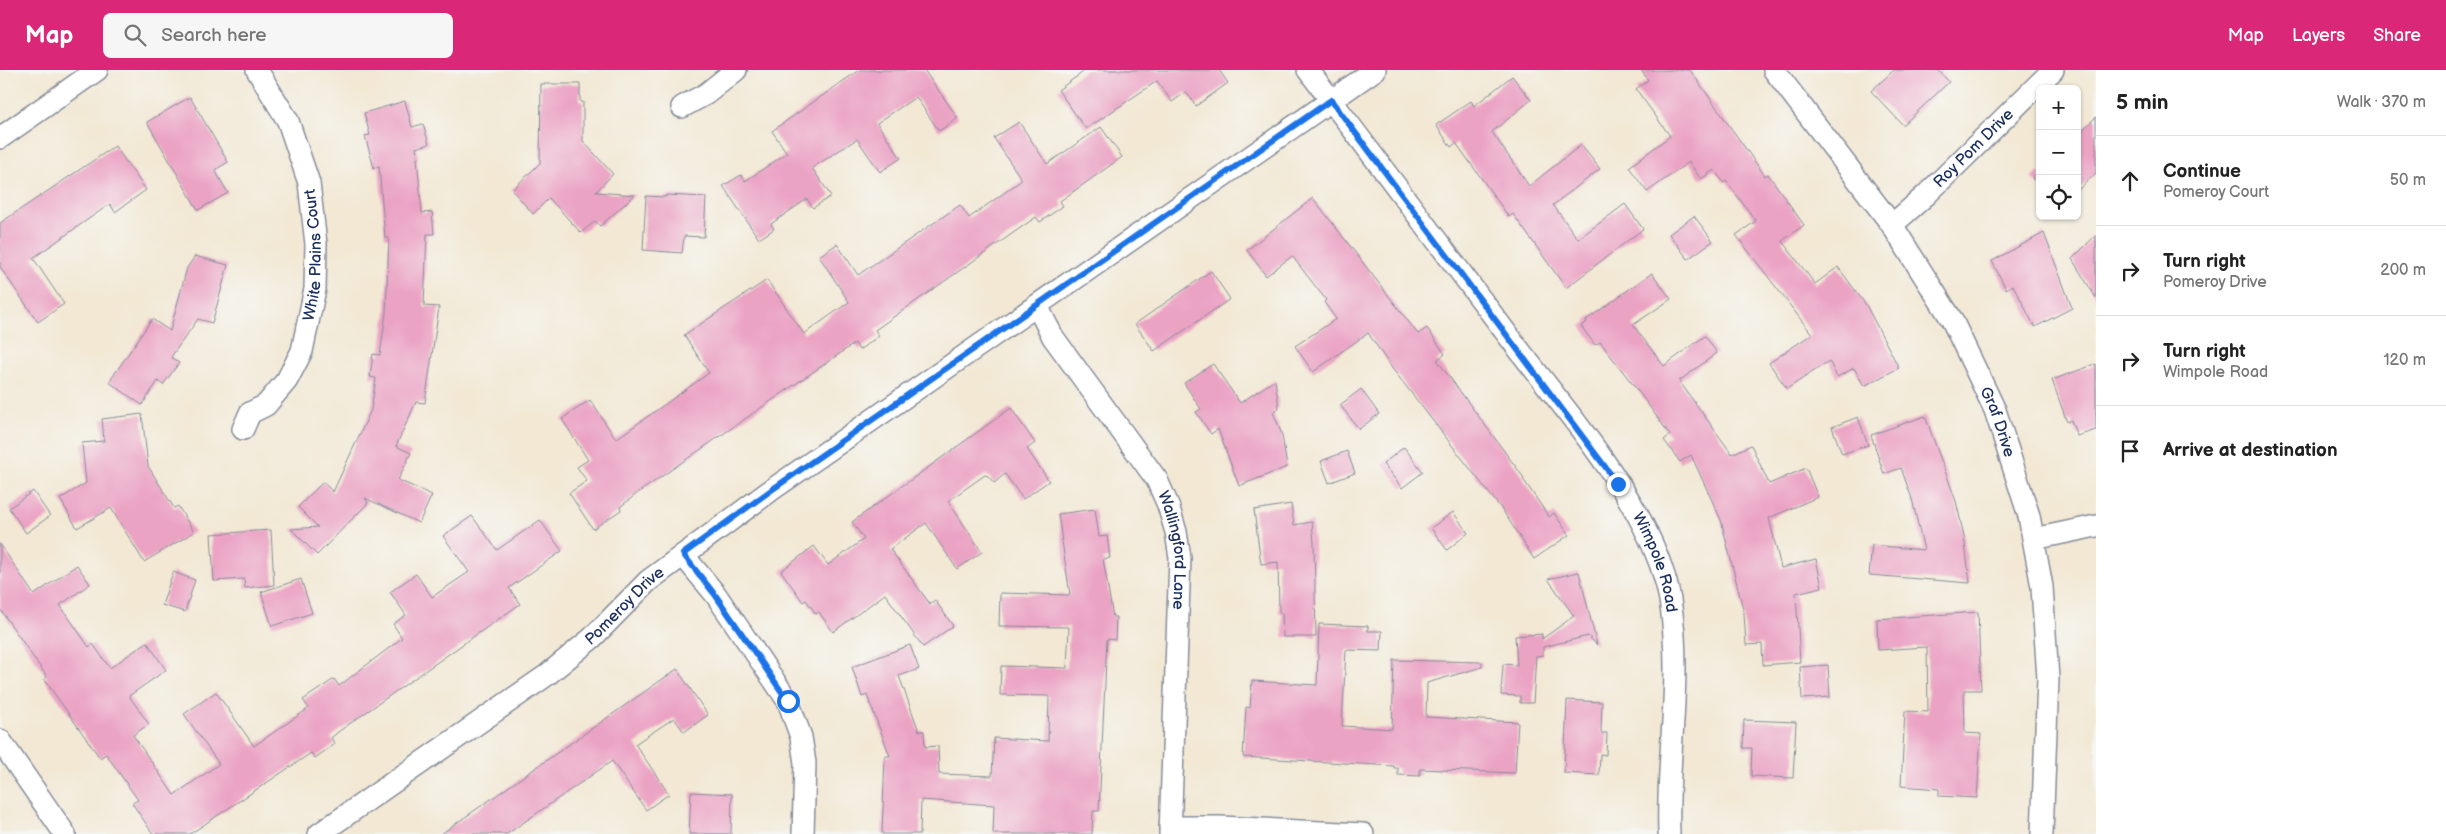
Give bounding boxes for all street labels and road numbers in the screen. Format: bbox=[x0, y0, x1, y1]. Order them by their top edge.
street label: Roy Pom Drive bbox=[1930, 104, 2018, 192]
street label: White Plains Court bbox=[299, 188, 326, 323]
street label: Graf Drive bbox=[1976, 384, 2019, 460]
street label: Wallingford Lane bbox=[1154, 488, 1190, 611]
street label: Wimpole Road bbox=[1629, 509, 1681, 613]
street label: Pomeroy Drive bbox=[581, 563, 668, 649]

